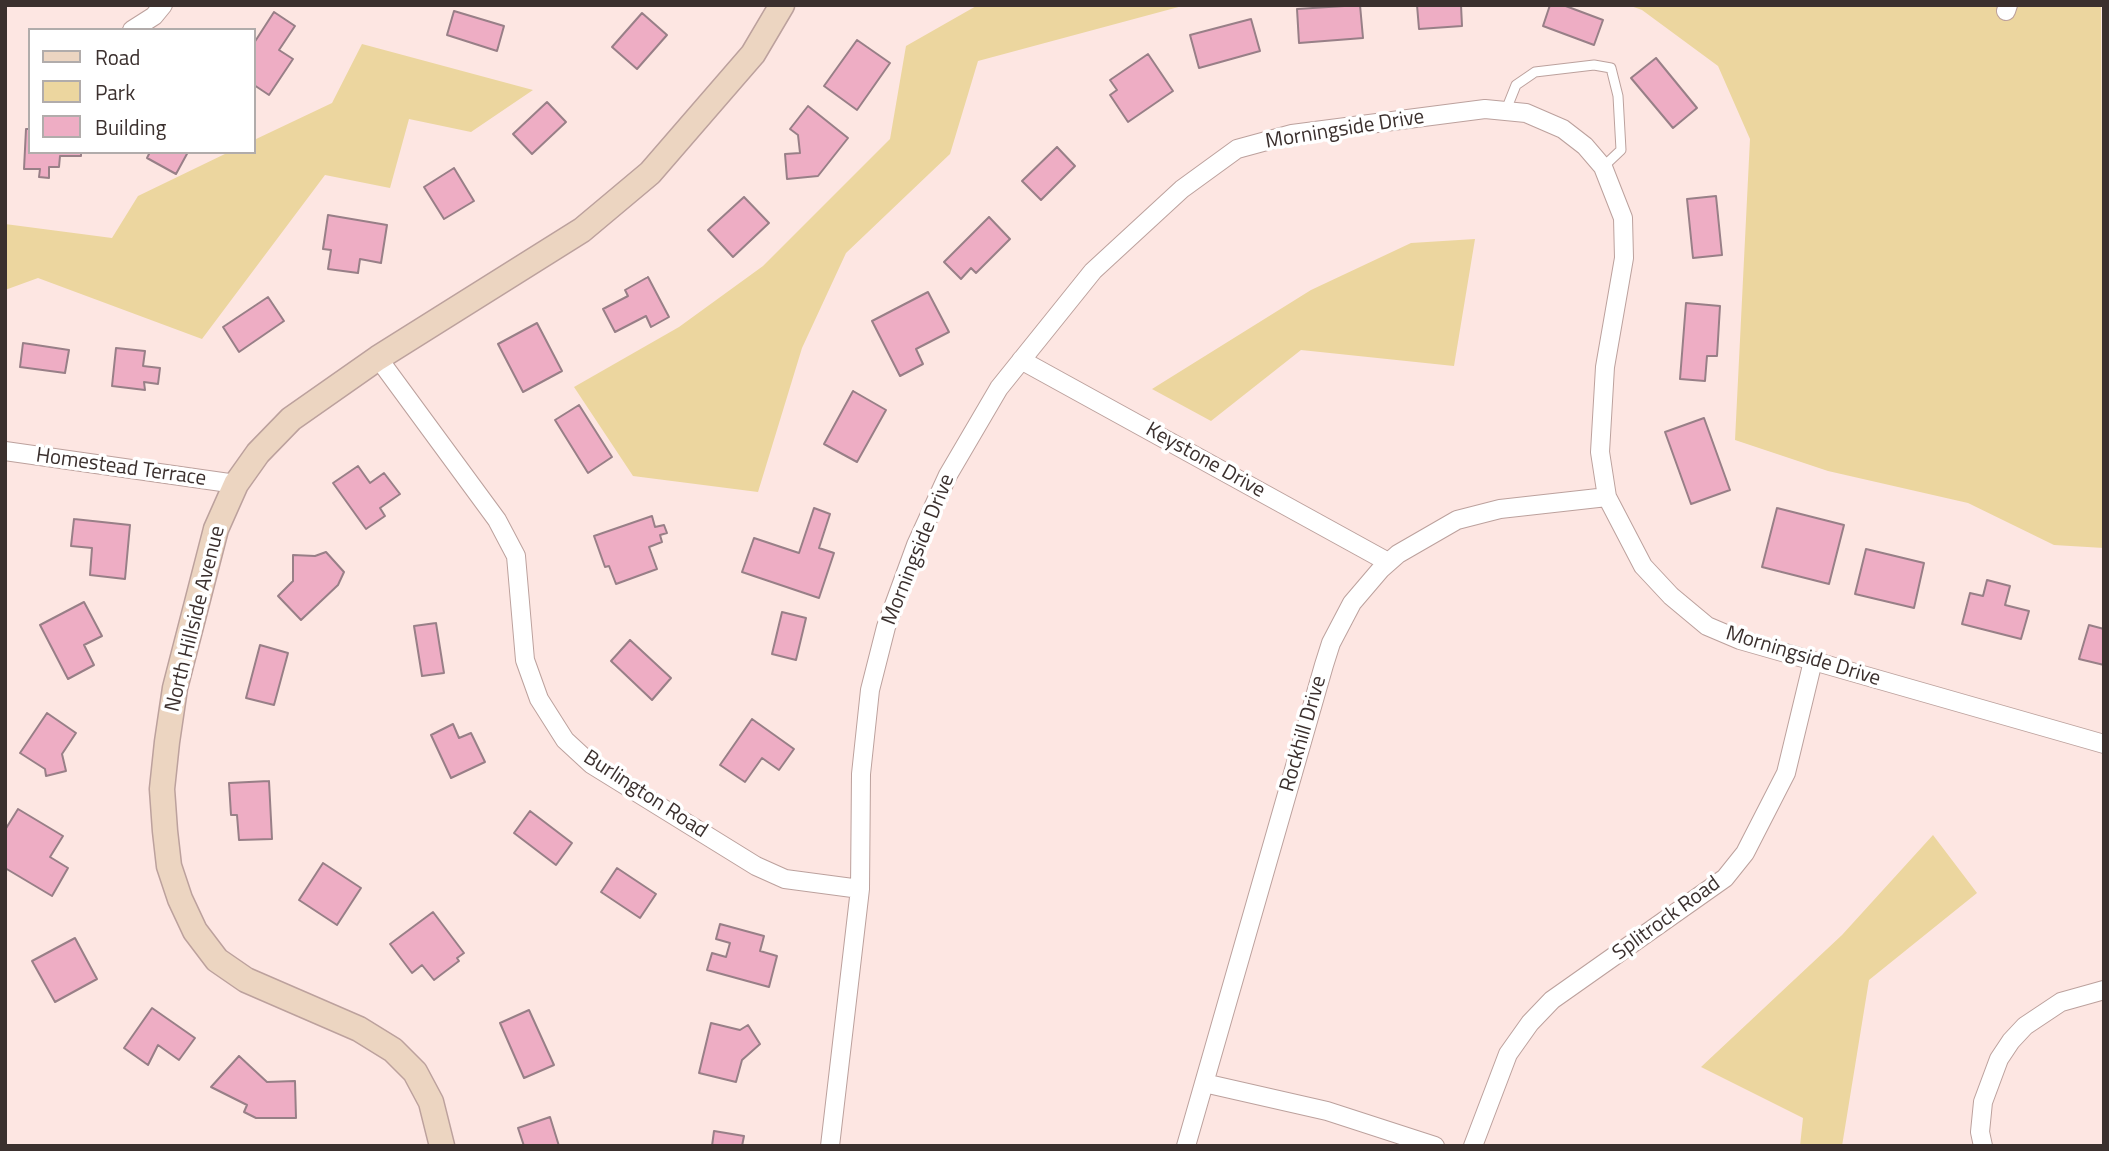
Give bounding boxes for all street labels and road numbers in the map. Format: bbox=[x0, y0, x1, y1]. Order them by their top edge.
street label: Morningside Drive bbox=[1264, 105, 1426, 155]
street label: Keystone Drive bbox=[1141, 418, 1269, 504]
street label: Homestead Terrace bbox=[34, 444, 208, 492]
street label: Morningside Drive bbox=[877, 471, 961, 629]
street label: North Hillside Avenue bbox=[161, 523, 231, 715]
street label: Morningside Drive bbox=[1723, 621, 1883, 693]
street label: Rockhill Drive bbox=[1275, 673, 1333, 795]
street label: Burlington Road bbox=[578, 746, 712, 844]
street label: Splitrock Road bbox=[1608, 872, 1726, 966]

